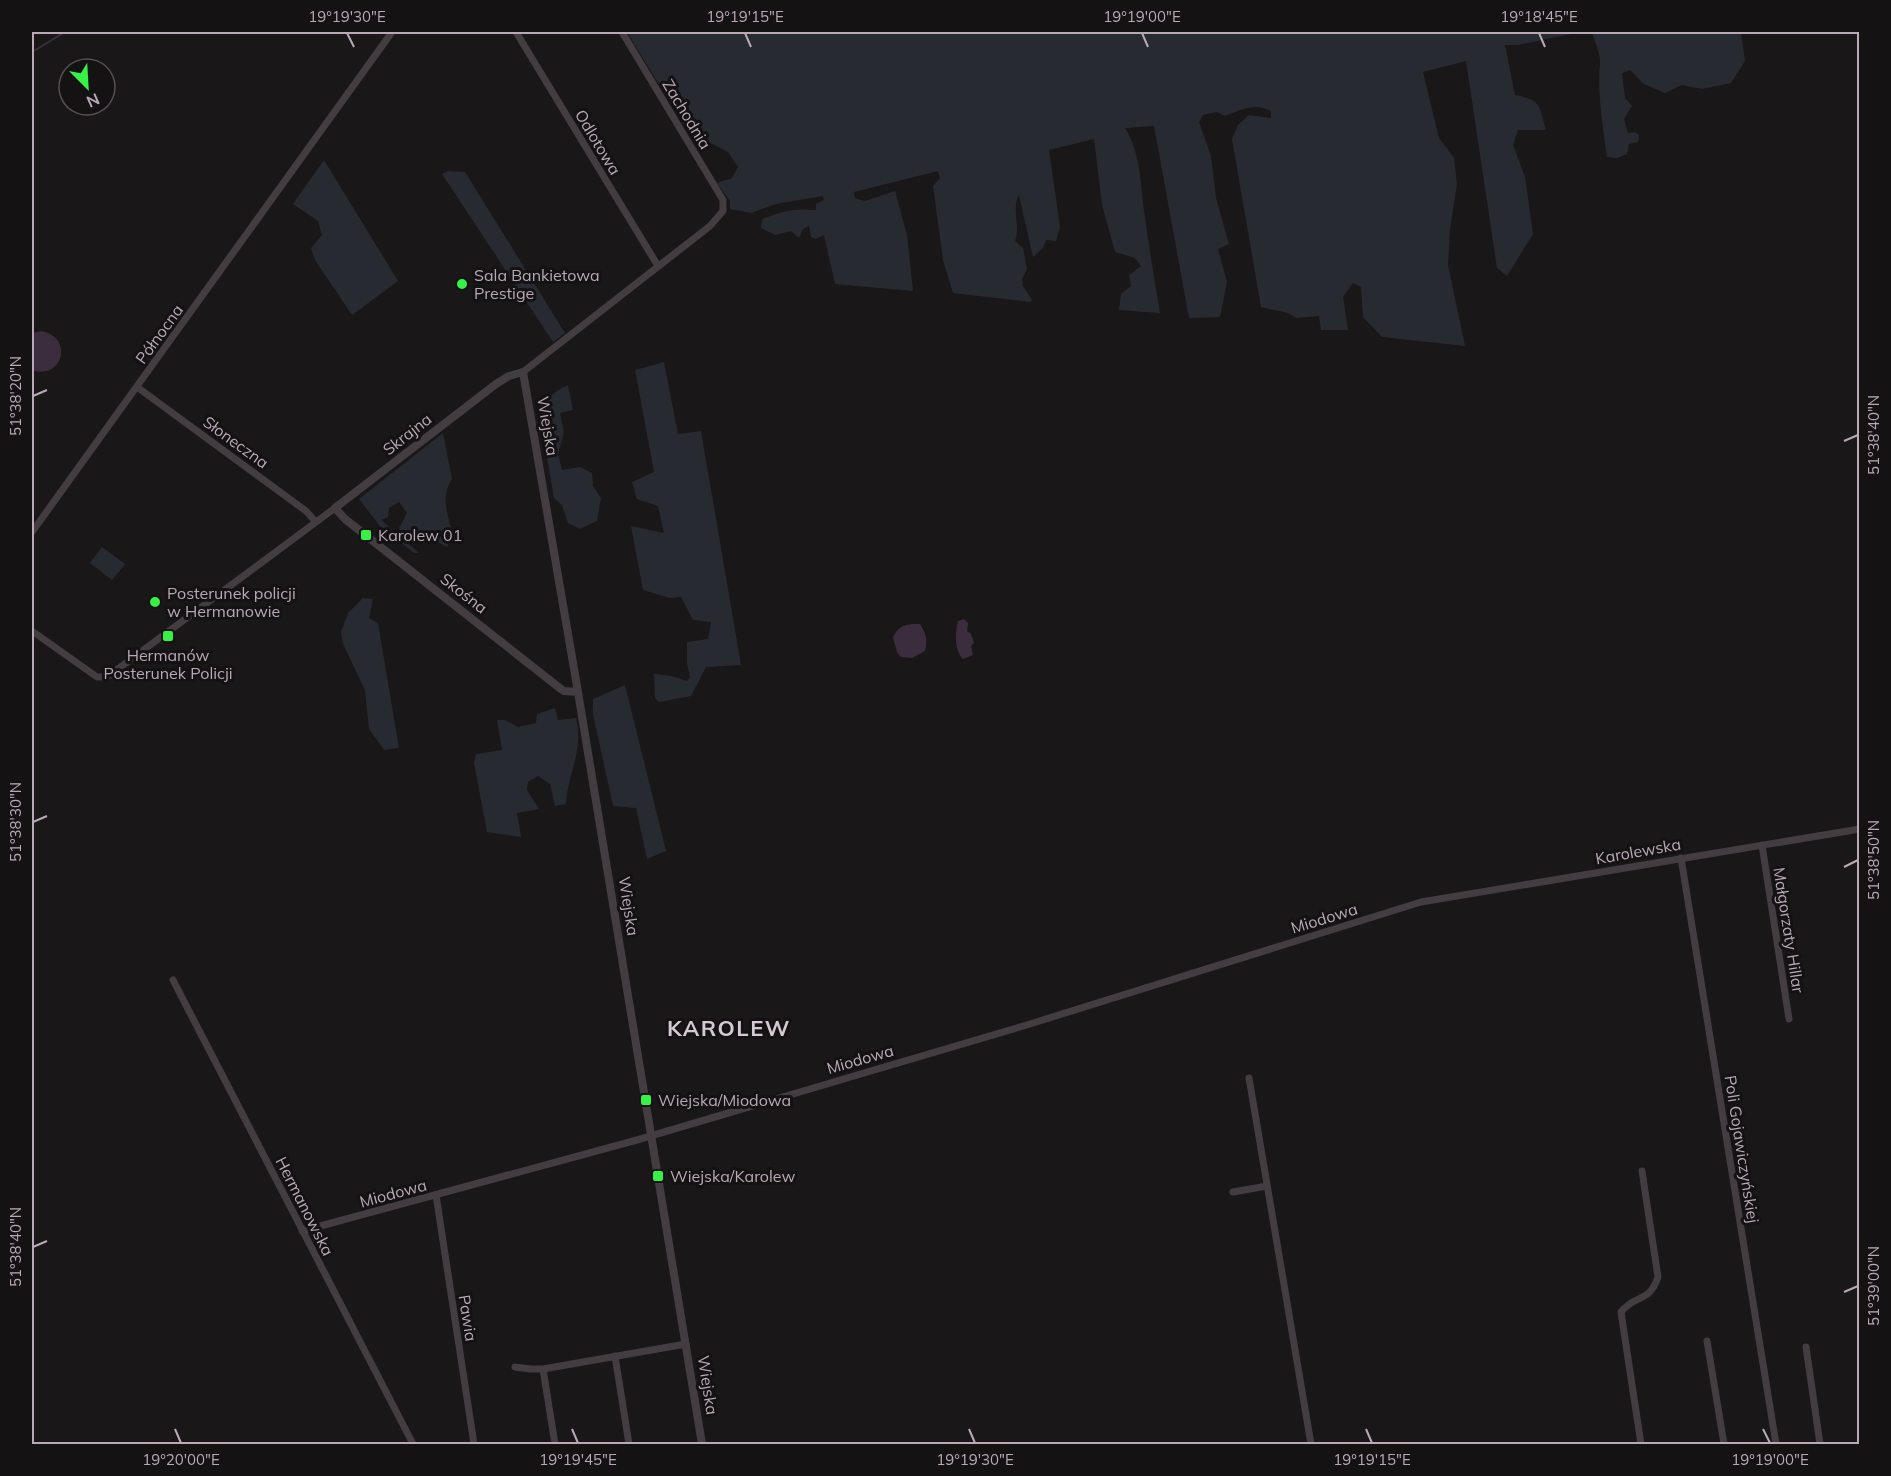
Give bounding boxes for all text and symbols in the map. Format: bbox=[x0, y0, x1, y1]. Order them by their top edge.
text: 19°19'30"E bbox=[308, 7, 386, 26]
text: 19°19'15"E bbox=[706, 7, 784, 26]
text: 19°19'00"E bbox=[1103, 7, 1181, 26]
text: 19°18'45"E bbox=[1500, 7, 1578, 26]
north arrow bbox=[57, 57, 117, 117]
street label: Zachodnia bbox=[658, 76, 716, 152]
text: N bbox=[84, 89, 103, 112]
street label: Odlotowa bbox=[571, 106, 625, 178]
place label: Sala Bankietowa Prestige bbox=[474, 265, 600, 303]
marker: Sala Bankietowa Prestige bbox=[455, 277, 469, 291]
street label: Północna bbox=[131, 300, 187, 368]
text: 51°38'20"N bbox=[6, 356, 25, 436]
street label: Wiejska bbox=[533, 395, 563, 457]
text: 51°38'40"N bbox=[1864, 395, 1883, 475]
street label: Skrajna bbox=[379, 409, 435, 459]
street label: Słoneczna bbox=[199, 412, 273, 472]
place label: Karolew 01 bbox=[378, 525, 462, 545]
marker: Karolew 01 bbox=[359, 528, 373, 542]
street label: Skośna bbox=[437, 568, 491, 618]
place label: Posterunek policji w Hermanowie bbox=[167, 583, 296, 621]
marker: Posterunek policji w Hermanowie bbox=[148, 595, 162, 609]
marker: Hermanów Posterunek Policji bbox=[161, 629, 175, 643]
place label: Hermanów Posterunek Policji bbox=[103, 645, 233, 683]
text: 51°38'30"N bbox=[6, 782, 25, 862]
text: 51°38'50"N bbox=[1864, 820, 1883, 900]
street label: Karolewska bbox=[1594, 834, 1682, 868]
street label: Małgorzaty Hillar bbox=[1769, 866, 1809, 994]
street label: Wiejska bbox=[614, 875, 644, 937]
street label: Miodowa bbox=[1288, 898, 1360, 938]
district label: KAROLEW bbox=[667, 1014, 791, 1042]
street label: Miodowa bbox=[824, 1040, 896, 1078]
street label: Poli Gojawiczyńskiej bbox=[1720, 1074, 1764, 1224]
place label: Wiejska/Miodowa bbox=[658, 1090, 791, 1110]
marker: Wiejska/Miodowa bbox=[639, 1093, 653, 1107]
street label: Hermanowska bbox=[272, 1153, 338, 1259]
place label: Wiejska/Karolew bbox=[670, 1166, 795, 1186]
marker: Wiejska/Karolew bbox=[651, 1169, 665, 1183]
street label: Miodowa bbox=[357, 1174, 429, 1212]
text: 51°38'40"N bbox=[6, 1207, 25, 1287]
text: 51°39'00"N bbox=[1864, 1246, 1883, 1326]
street label: Pawia bbox=[454, 1293, 482, 1343]
street label: Wiejska bbox=[693, 1354, 723, 1416]
text: 19°20'00"E bbox=[142, 1450, 220, 1469]
text: 19°19'45"E bbox=[539, 1450, 617, 1469]
text: 19°19'30"E bbox=[936, 1450, 1014, 1469]
text: 19°19'15"E bbox=[1333, 1450, 1411, 1469]
text: 19°19'00"E bbox=[1731, 1450, 1809, 1469]

